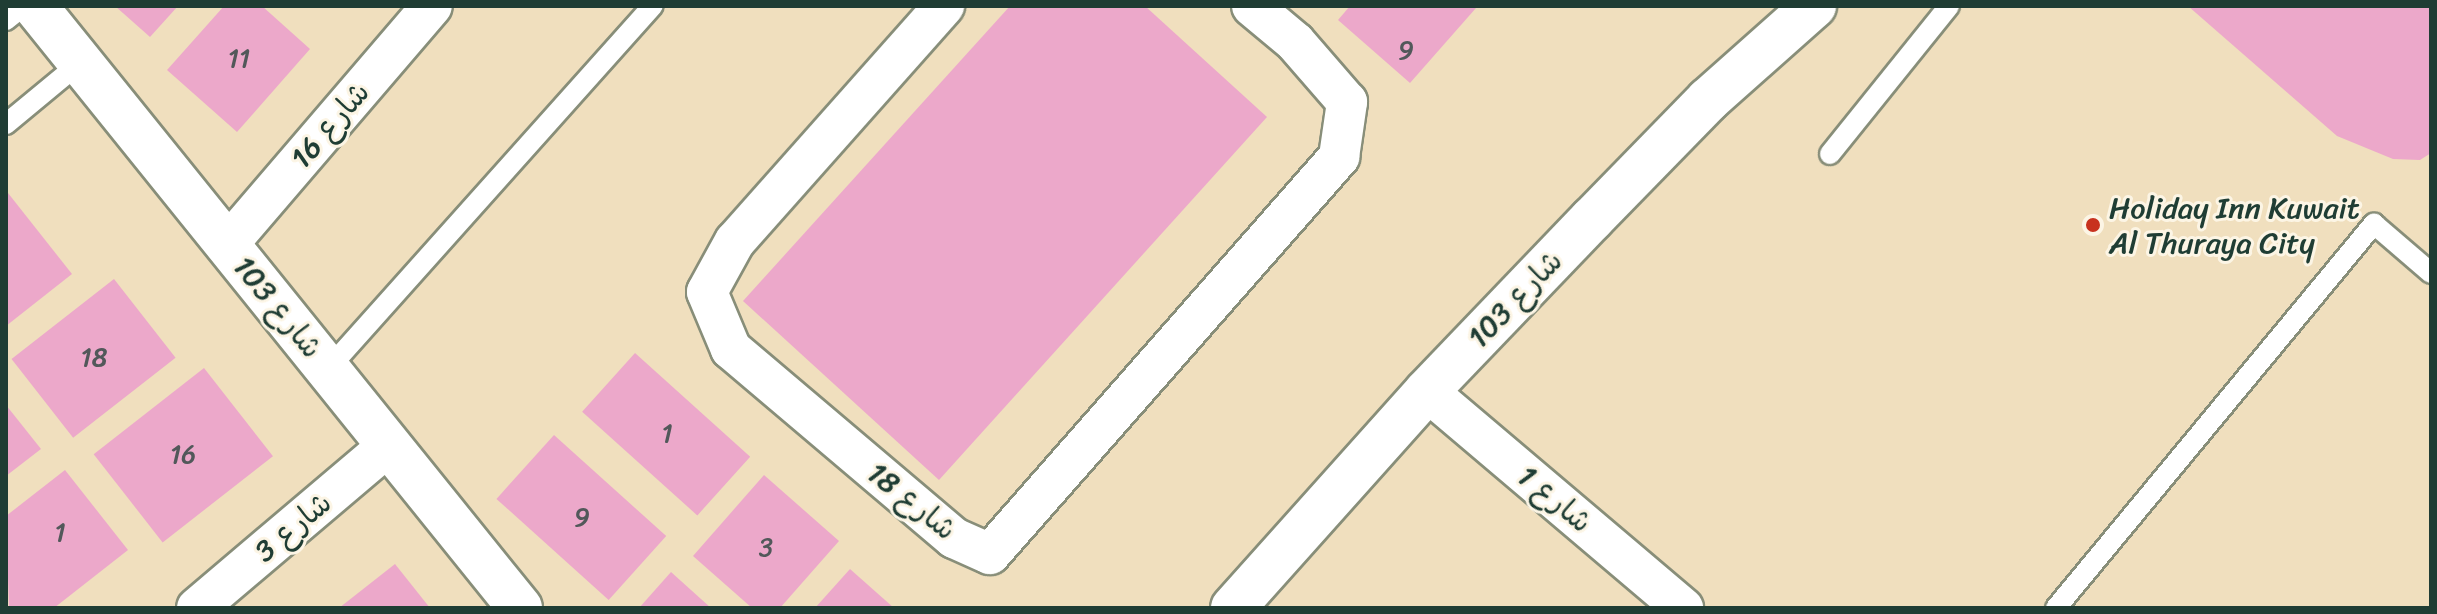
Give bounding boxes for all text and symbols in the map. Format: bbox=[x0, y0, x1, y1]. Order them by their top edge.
house number: 9 bbox=[1398, 35, 1414, 67]
house number: 11 bbox=[228, 43, 250, 75]
street label: شارع 16 bbox=[283, 74, 377, 176]
place label: Holiday Inn Kuwait Al Thuraya City bbox=[2109, 190, 2360, 260]
marker: Holiday Inn Kuwait Al Thuraya City bbox=[2084, 216, 2102, 234]
street label: شارع 103 bbox=[1460, 243, 1570, 355]
street label: شارع 103 bbox=[226, 249, 330, 365]
house number: 18 bbox=[81, 342, 107, 374]
house number: 1 bbox=[661, 418, 673, 450]
house number: 16 bbox=[170, 439, 196, 471]
street label: شارع 18 bbox=[860, 454, 964, 548]
street label: شارع 1 bbox=[1511, 458, 1599, 540]
street label: شارع 3 bbox=[247, 485, 339, 569]
house number: 9 bbox=[574, 502, 590, 534]
house number: 1 bbox=[54, 517, 66, 549]
house number: 3 bbox=[759, 532, 773, 564]

